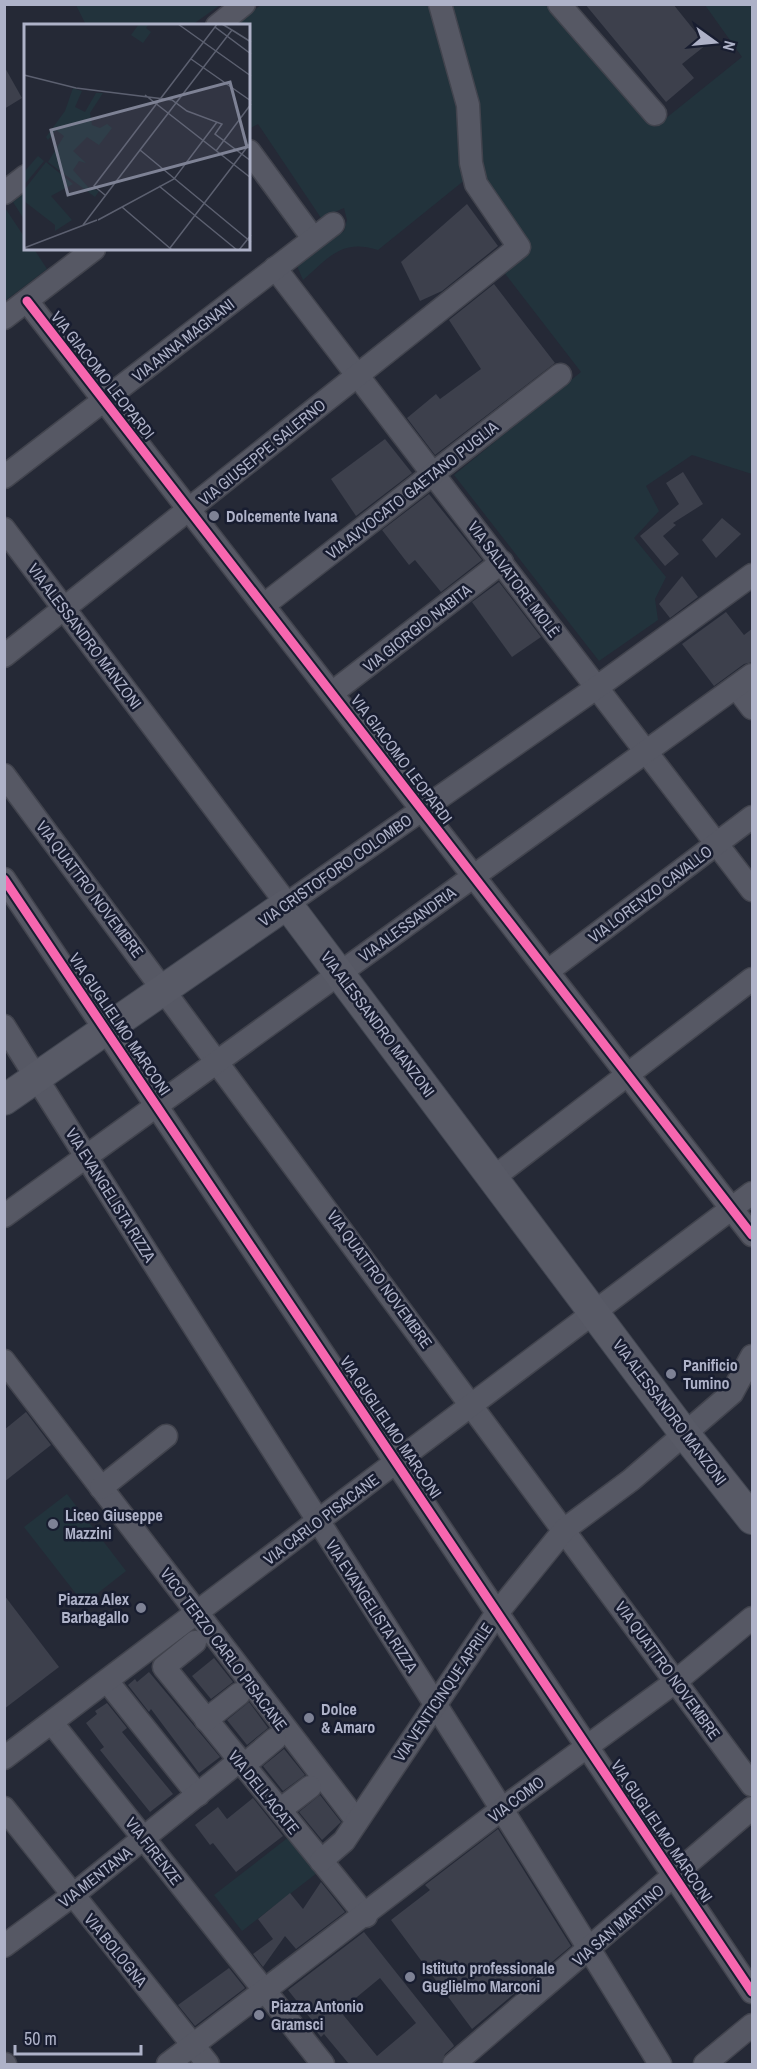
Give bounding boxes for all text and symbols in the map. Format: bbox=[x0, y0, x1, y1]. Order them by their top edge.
north arrow bbox=[685, 12, 745, 72]
inset map bbox=[24, 24, 250, 250]
text: N bbox=[718, 38, 741, 53]
street label: VIA ANNA MAGNANI bbox=[127, 293, 239, 387]
street label: VIA GIACOMO LEOPARDI bbox=[46, 307, 160, 443]
street label: VIA GIUSEPPE SALERNO bbox=[194, 394, 330, 510]
street label: VIA AVVOCATO GAETANO PUGLIA bbox=[321, 416, 503, 564]
place label: Dolcemente Ivana bbox=[226, 505, 338, 527]
marker: Dolcemente Ivana bbox=[207, 509, 221, 523]
street label: VIA SALVATORE MOLÈ bbox=[463, 516, 565, 642]
street label: VIA ALESSANDRO MANZONI bbox=[23, 559, 147, 713]
street label: VIA GIORGIO NABITA bbox=[358, 579, 476, 677]
street label: VIA GIACOMO LEOPARDI bbox=[346, 690, 458, 828]
street label: VIA CRISTOFORO COLOMBO bbox=[254, 809, 416, 931]
street label: VIA QUATTRO NOVEMBRE bbox=[31, 816, 149, 962]
street label: VIA LORENZO CAVALLO bbox=[584, 840, 716, 948]
street label: VIA ALESSANDRIA bbox=[354, 881, 460, 967]
street label: VIA ALESSANDRO MANZONI bbox=[316, 947, 440, 1101]
street label: VIA GUGLIELMO MARCONI bbox=[64, 948, 176, 1100]
street label: VIA EVANGELISTA RIZZA bbox=[61, 1124, 161, 1266]
street label: VIA QUATTRO NOVEMBRE bbox=[322, 1205, 438, 1353]
street label: VIA ALESSANDRO MANZONI bbox=[608, 1335, 732, 1489]
street label: VIA GUGLIELMO MARCONI bbox=[335, 1351, 447, 1503]
place label: Panificio Tumino bbox=[683, 1354, 738, 1394]
marker: Panificio Tumino bbox=[664, 1367, 678, 1381]
street label: VIA CARLO PISACANE bbox=[259, 1468, 383, 1570]
place label: Liceo Giuseppe Mazzini bbox=[65, 1504, 163, 1544]
marker: Liceo Giuseppe Mazzini bbox=[46, 1517, 60, 1531]
street label: VIA EVANGELISTA RIZZA bbox=[321, 1535, 423, 1677]
street label: VICO TERZO CARLO PISACANE bbox=[155, 1563, 293, 1735]
place label: Piazza Alex Barbagallo bbox=[58, 1588, 130, 1628]
street label: VIA QUATTRO NOVEMBRE bbox=[610, 1596, 726, 1744]
marker: Piazza Alex Barbagallo bbox=[134, 1601, 148, 1615]
street label: VIA VENTICINQUE APRILE bbox=[388, 1618, 498, 1766]
place label: Dolce & Amaro bbox=[321, 1698, 375, 1738]
marker: Dolce & Amaro bbox=[302, 1711, 316, 1725]
street label: VIA DELL'ACATE bbox=[223, 1745, 305, 1839]
street label: VIA GUGLIELMO MARCONI bbox=[606, 1755, 718, 1907]
street label: VIA COMO bbox=[483, 1771, 549, 1827]
street label: VIA FIRENZE bbox=[121, 1813, 187, 1889]
street label: VIA MENTANA bbox=[54, 1841, 136, 1913]
street label: VIA SAN MARTINO bbox=[567, 1879, 669, 1971]
street label: VIA BOLOGNA bbox=[79, 1909, 153, 1992]
place label: Istituto professionale Guglielmo Marconi bbox=[422, 1957, 555, 1997]
marker: Istituto professionale Guglielmo Marconi bbox=[403, 1970, 417, 1984]
place label: Piazza Antonio Gramsci bbox=[271, 1995, 364, 2035]
marker: Piazza Antonio Gramsci bbox=[252, 2008, 266, 2022]
scale bar bbox=[15, 2018, 141, 2056]
text: 50 m bbox=[24, 2026, 57, 2051]

